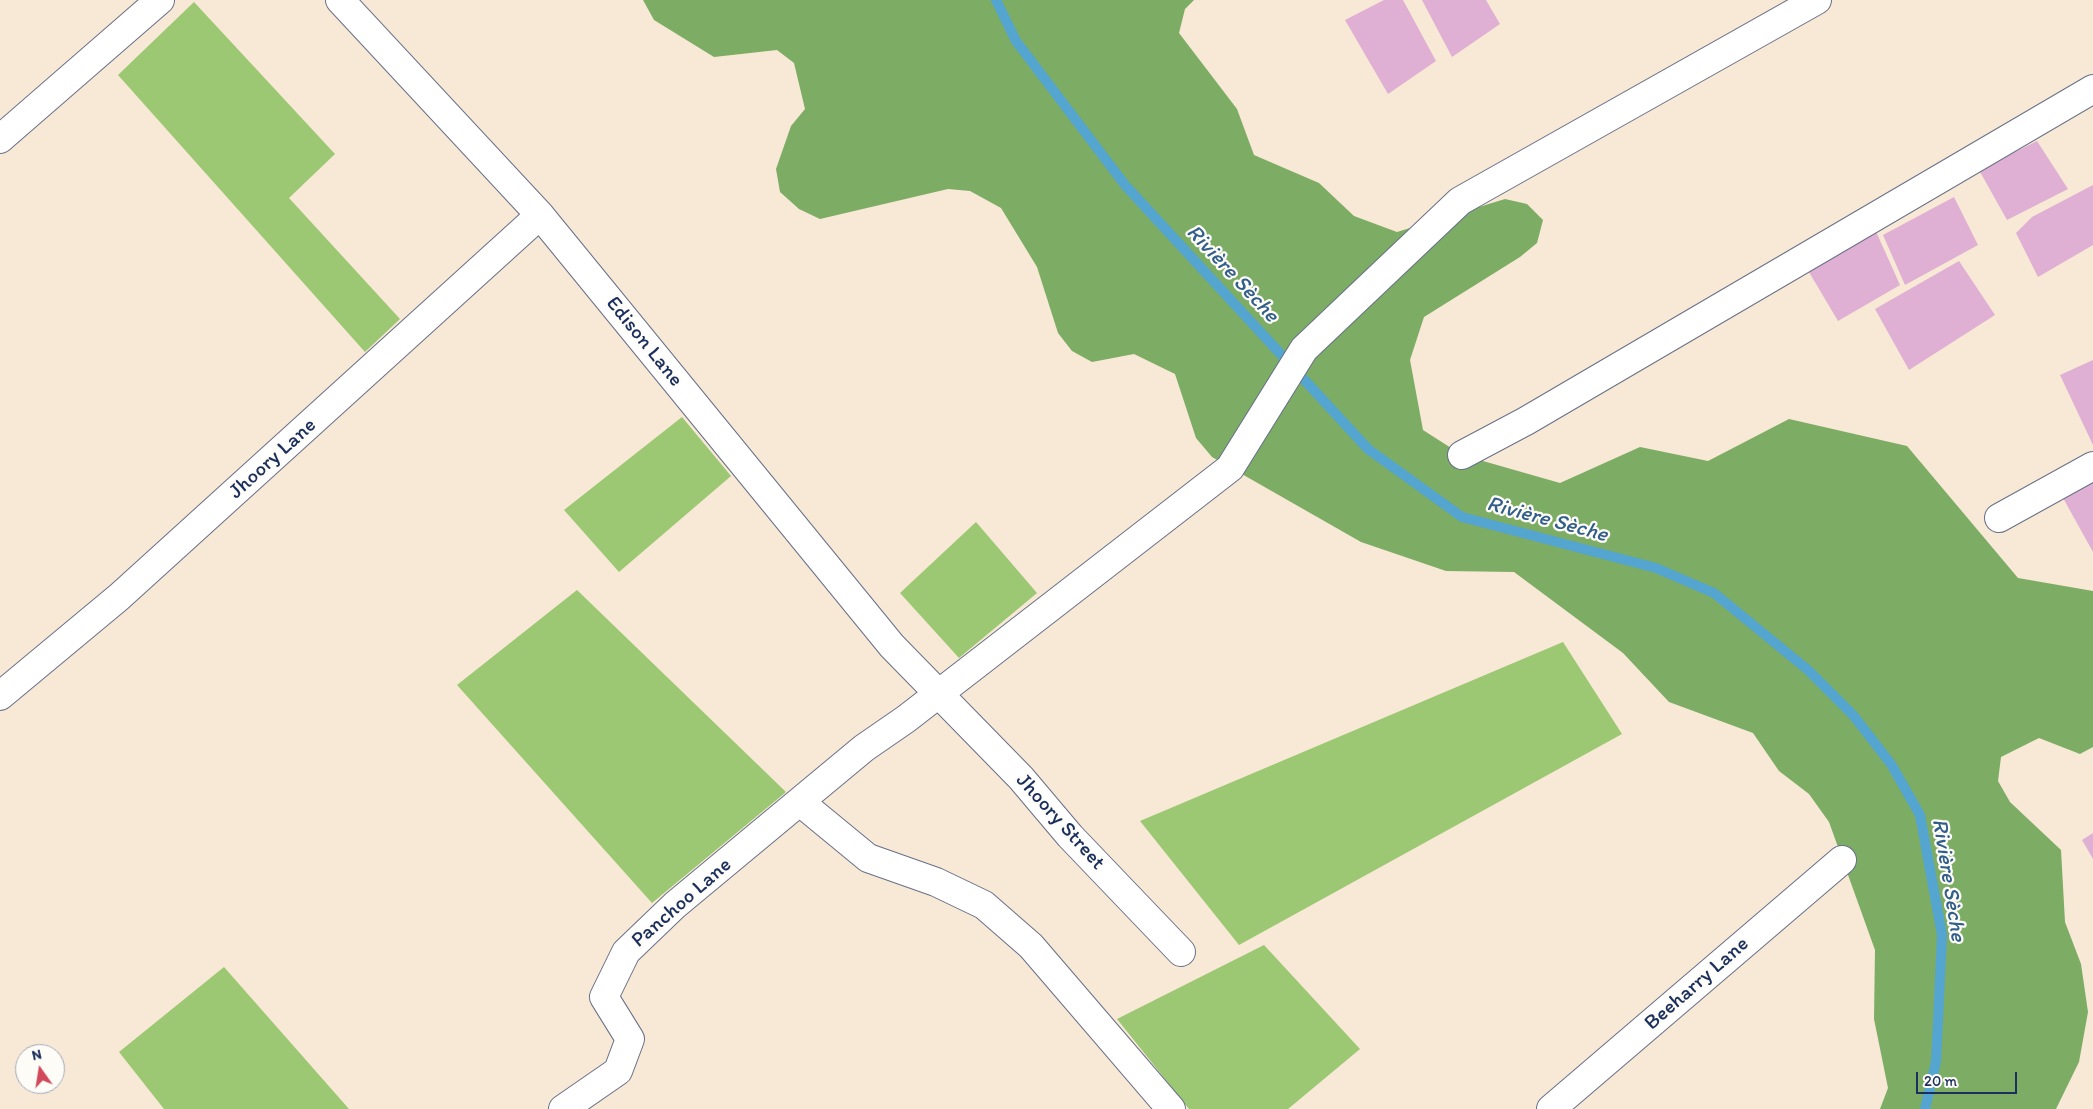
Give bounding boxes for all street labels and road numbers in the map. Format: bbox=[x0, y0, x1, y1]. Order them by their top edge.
street label: Edison Lane bbox=[600, 292, 688, 392]
street label: Jhoory Lane bbox=[224, 413, 322, 505]
street label: Jhoory Street bbox=[1010, 769, 1110, 875]
street label: Panchoo Lane bbox=[627, 853, 737, 953]
street label: Beeharry Lane bbox=[1640, 932, 1754, 1036]

